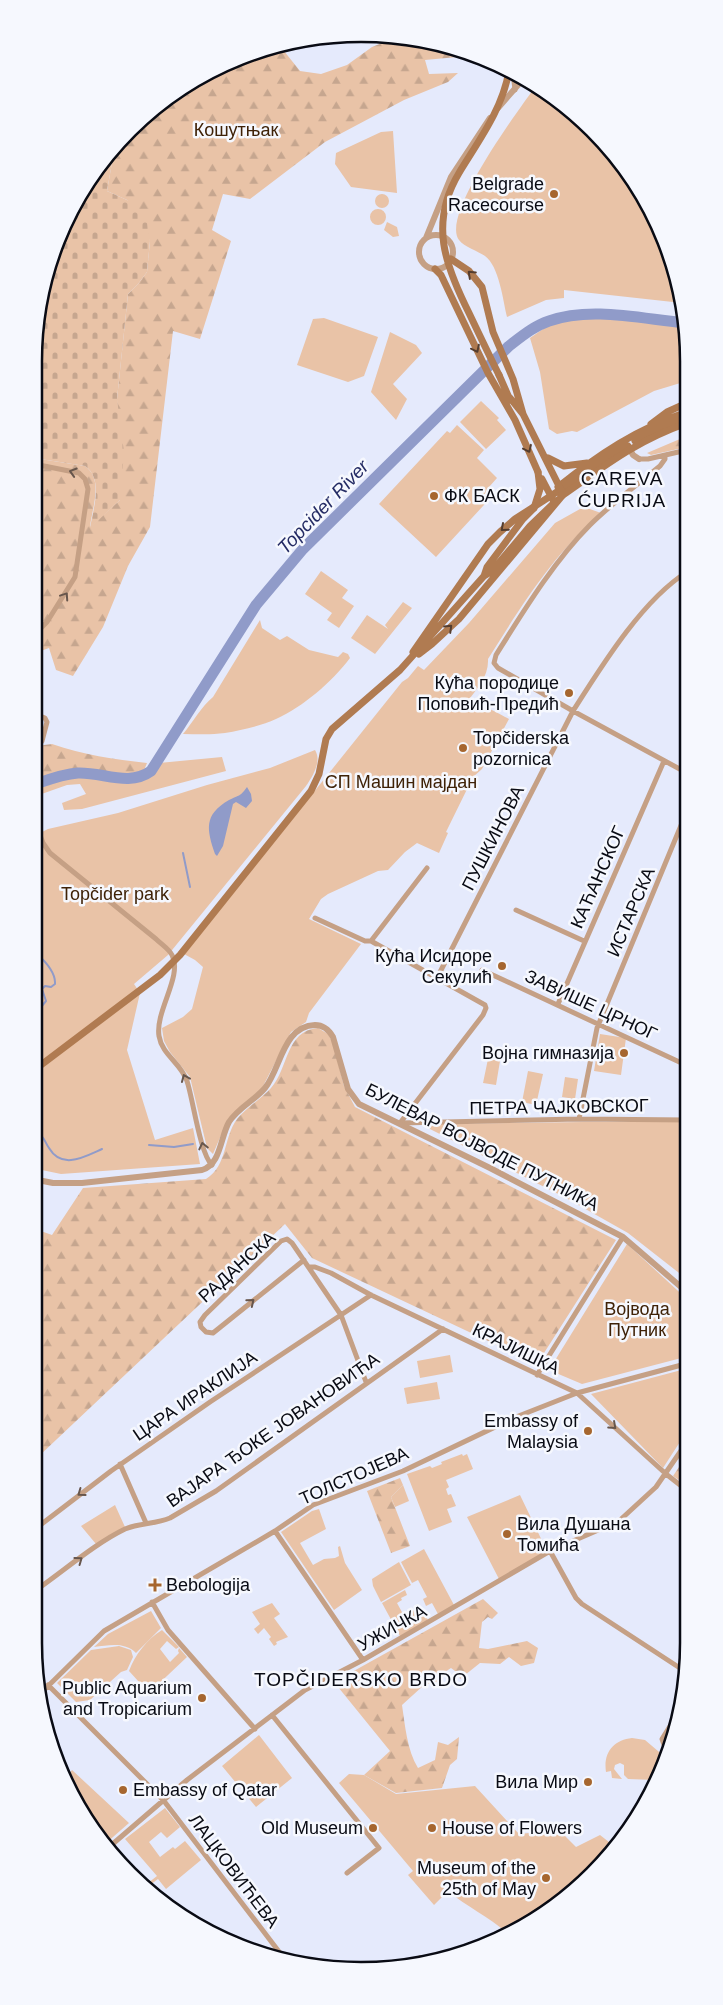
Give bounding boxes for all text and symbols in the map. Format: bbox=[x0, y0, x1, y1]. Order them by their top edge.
park label: Кошутњак bbox=[194, 120, 278, 140]
place label: Belgrade Racecourse bbox=[448, 174, 544, 215]
marker: Belgrade Racecourse bbox=[548, 188, 560, 200]
one-way arrow bbox=[468, 271, 477, 280]
one-way arrow bbox=[470, 344, 480, 353]
one-way arrow bbox=[522, 444, 532, 453]
water label: Topcider River bbox=[273, 455, 373, 558]
one-way arrow bbox=[69, 467, 78, 477]
district label: CAREVA ĆUPRIJA bbox=[578, 468, 666, 511]
place label: ФК БАСК bbox=[444, 486, 520, 506]
marker: ФК БАСК bbox=[428, 490, 440, 502]
one-way arrow bbox=[501, 523, 510, 531]
one-way arrow bbox=[59, 592, 68, 601]
one-way arrow bbox=[443, 625, 452, 634]
place label: Кућа породице Поповић-Предић bbox=[418, 673, 559, 714]
marker: Кућа породице Поповић-Предић bbox=[563, 687, 575, 699]
place label: Topčiderska pozornica bbox=[473, 728, 570, 769]
marker: Topčiderska pozornica bbox=[457, 742, 469, 754]
park label: СП Машин мајдан bbox=[325, 772, 477, 792]
street label: ПУШКИНОВА bbox=[458, 782, 528, 894]
street label: КАЋАНСКОГ bbox=[567, 823, 630, 931]
street label: ИСТАРСКА bbox=[603, 864, 659, 960]
park label: Topčider park bbox=[61, 884, 170, 904]
place label: Кућа Исидоре Секулић bbox=[375, 946, 492, 987]
marker: Кућа Исидоре Секулић bbox=[496, 960, 508, 972]
street label: ЗАВИШЕ ЦРНОГ bbox=[522, 966, 660, 1044]
place label: Војна гимназија bbox=[482, 1043, 615, 1063]
marker: Војна гимназија bbox=[618, 1047, 630, 1059]
one-way arrow bbox=[181, 1074, 192, 1083]
street label: БУЛЕВАР ВОЈВОДЕ ПУТНИКА bbox=[362, 1079, 602, 1215]
street label: ПЕТРА ЧАЈКОВСКОГ bbox=[469, 1095, 649, 1119]
one-way arrow bbox=[198, 1141, 209, 1150]
street label: РАДАНСКА bbox=[195, 1227, 279, 1307]
park label: Војвода Путник bbox=[604, 1299, 671, 1340]
one-way arrow bbox=[245, 1300, 254, 1308]
street label: КРАЈИШКА bbox=[469, 1319, 563, 1379]
street label: ЦАРА ИРАКЛИЈА bbox=[129, 1347, 261, 1445]
street label: ВАЈАРА ЂОКЕ ЈОВАНОВИЋА bbox=[163, 1349, 383, 1511]
place label: Embassy of Malaysia bbox=[484, 1411, 579, 1452]
one-way arrow bbox=[607, 1420, 616, 1429]
marker: Embassy of Malaysia bbox=[582, 1425, 594, 1437]
street label: ТОЛСТОЈЕВА bbox=[297, 1443, 411, 1509]
one-way arrow bbox=[77, 1487, 87, 1496]
place label: Вила Душана Томића bbox=[517, 1514, 632, 1555]
marker: Вила Душана Томића bbox=[501, 1528, 513, 1540]
one-way arrow bbox=[73, 1557, 83, 1566]
place label: Bebologija bbox=[166, 1575, 251, 1595]
marker: Bebologija bbox=[148, 1578, 162, 1592]
street label: УЖИЧКА bbox=[354, 1601, 430, 1655]
district label: TOPČIDERSKO BRDO bbox=[254, 1669, 468, 1690]
place label: Public Aquarium and Tropicarium bbox=[62, 1678, 192, 1719]
marker: Public Aquarium and Tropicarium bbox=[196, 1692, 208, 1704]
place label: Вила Мир bbox=[495, 1772, 578, 1792]
marker: Вила Мир bbox=[582, 1776, 594, 1788]
place label: Embassy of Qatar bbox=[133, 1780, 277, 1800]
marker: Embassy of Qatar bbox=[117, 1784, 129, 1796]
street label: ЛАЦКОВИЋЕВА bbox=[185, 1810, 283, 1932]
place label: Old Museum bbox=[261, 1818, 363, 1838]
place label: House of Flowers bbox=[442, 1818, 582, 1838]
marker: Old Museum bbox=[367, 1822, 379, 1834]
marker: House of Flowers bbox=[426, 1822, 438, 1834]
place label: Museum of the 25th of May bbox=[417, 1858, 536, 1899]
marker: Museum of the 25th of May bbox=[540, 1872, 552, 1884]

